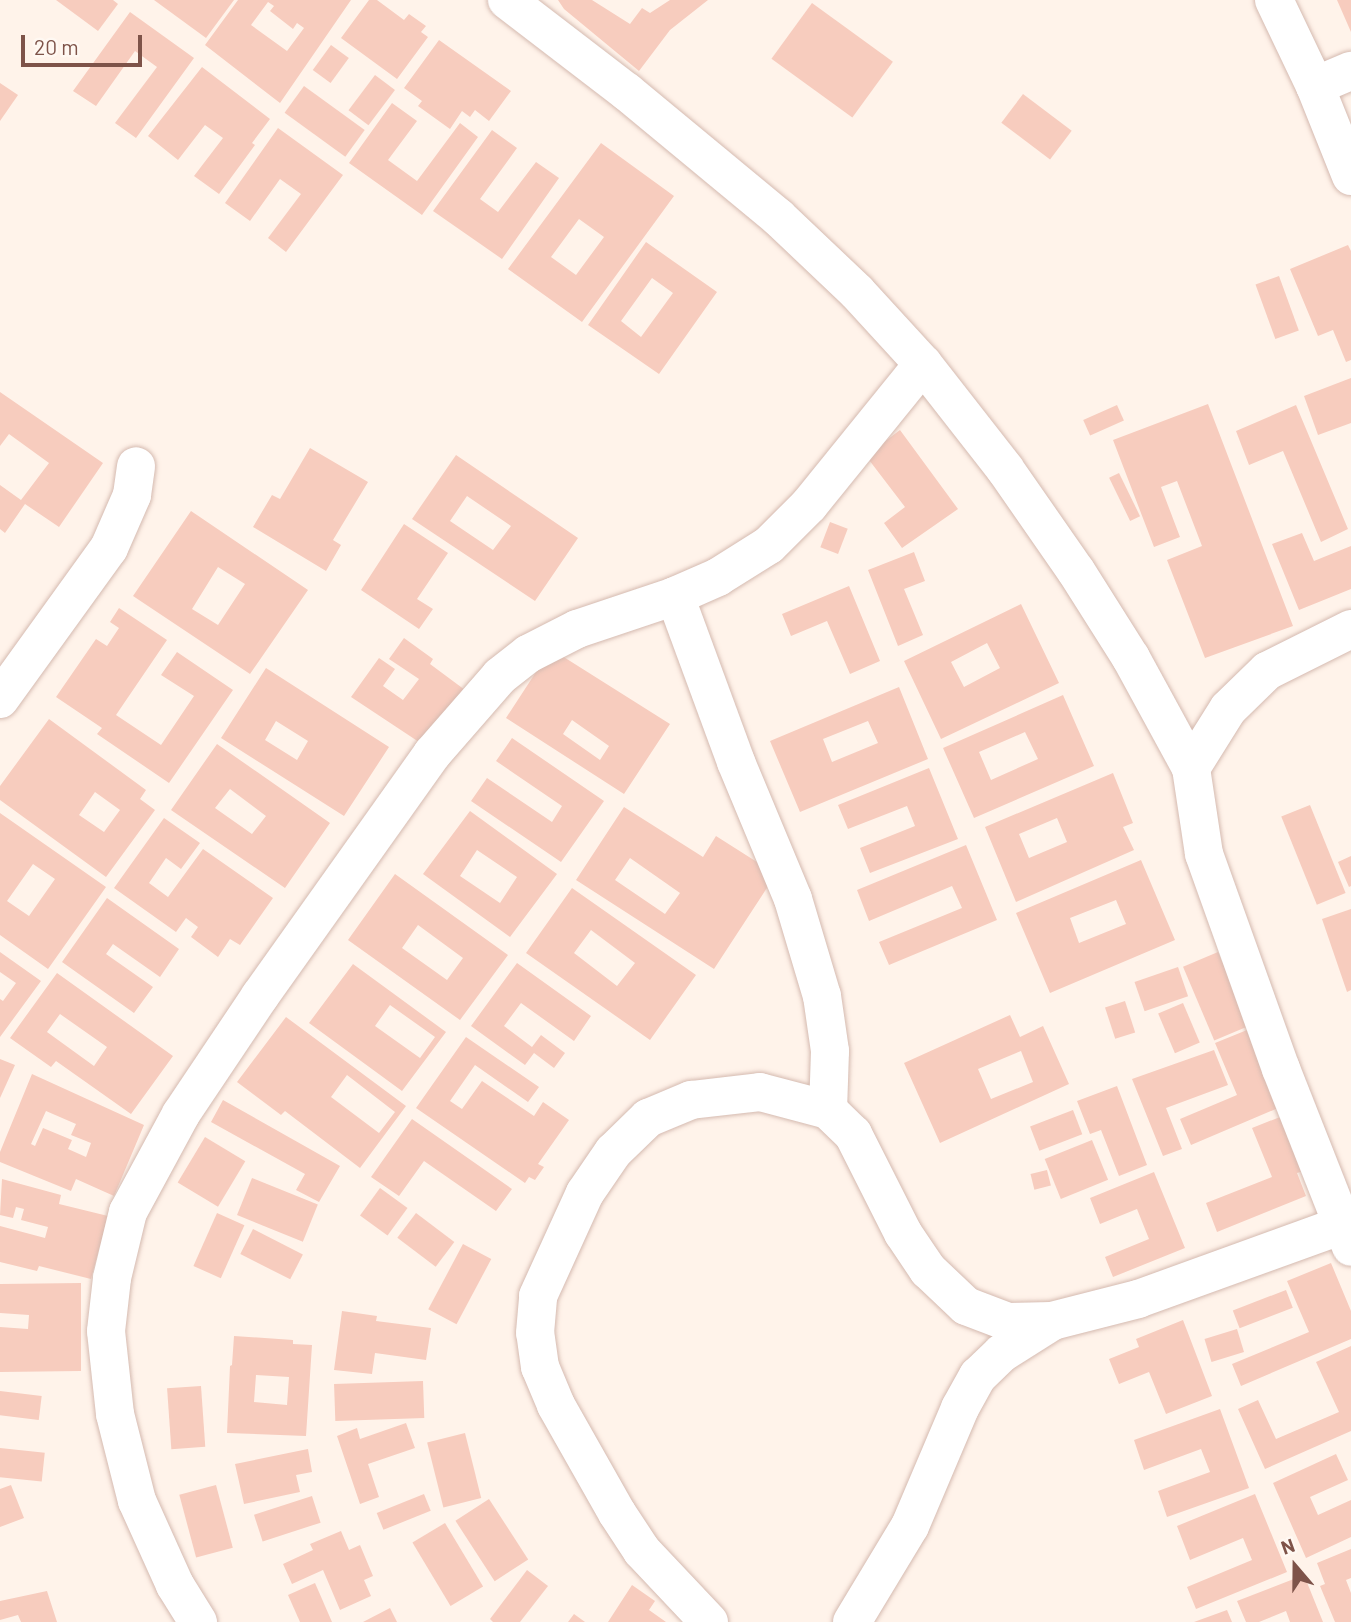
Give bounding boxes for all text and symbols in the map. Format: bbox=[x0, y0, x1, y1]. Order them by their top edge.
scale bar bbox=[24, 21, 145, 65]
text: 20 m bbox=[34, 34, 79, 59]
north arrow bbox=[1260, 1531, 1330, 1601]
text: N bbox=[1278, 1533, 1298, 1559]

